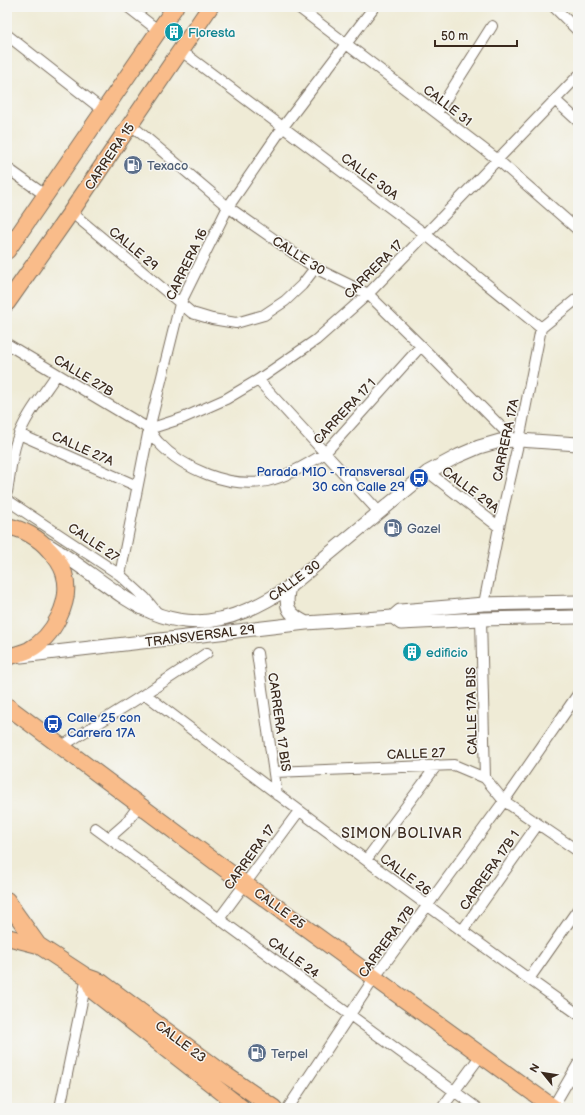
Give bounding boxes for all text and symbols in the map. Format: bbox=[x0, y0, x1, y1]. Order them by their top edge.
building icon: Floresta bbox=[163, 21, 185, 43]
scale bar bbox=[435, 22, 517, 48]
place label: Floresta bbox=[188, 25, 235, 41]
text: 50 m bbox=[441, 29, 468, 44]
street label: CALLE 31 bbox=[420, 82, 475, 130]
street label: CARRERA 15 bbox=[82, 120, 138, 193]
street label: CALLE 30A bbox=[338, 150, 401, 204]
fuel station icon: Texaco bbox=[122, 154, 144, 176]
place label: Texaco bbox=[147, 158, 188, 174]
street label: CALLE 29 bbox=[105, 224, 161, 274]
street label: CARRERA 16 bbox=[163, 226, 211, 303]
street label: CALLE 30 bbox=[269, 233, 328, 279]
street label: CARRERA 17 bbox=[341, 237, 407, 302]
street label: CALLE 27B bbox=[51, 352, 116, 400]
street label: CARRERA 17 1 bbox=[310, 375, 379, 448]
street label: CARRERA 17A bbox=[489, 397, 523, 483]
street label: CALLE 27A bbox=[49, 428, 116, 470]
street label: CALLE 29A bbox=[439, 463, 502, 516]
place label: Parada MIO - Transversal 30 con Calle 29 bbox=[256, 464, 405, 495]
bus stop icon: Parada MIO - Transversal 30 con Calle 29 bbox=[408, 467, 430, 489]
fuel station icon: Gazel bbox=[382, 517, 404, 539]
street label: CALLE 27 bbox=[65, 520, 123, 566]
place label: Gazel bbox=[407, 521, 441, 537]
street label: CALLE 30 bbox=[266, 557, 324, 605]
street label: TRANSVERSAL 29 bbox=[144, 621, 256, 651]
building icon: edificio bbox=[401, 641, 423, 663]
place label: edificio bbox=[426, 645, 468, 661]
street label: CALLE 17A BIS bbox=[463, 667, 481, 755]
street label: CARRERA 17 BIS bbox=[264, 672, 294, 773]
place label: Calle 25 con Carrera 17A bbox=[67, 710, 141, 741]
bus stop icon: Calle 25 con Carrera 17A bbox=[42, 713, 64, 735]
street label: CALLE 27 bbox=[387, 745, 446, 763]
street label: CARRERA 17 bbox=[221, 822, 279, 893]
district label: SIMON BOLIVAR bbox=[341, 825, 463, 842]
street label: CARRERA 17B 1 bbox=[456, 828, 523, 914]
street label: CALLE 26 bbox=[377, 850, 434, 899]
street label: CALLE 25 bbox=[251, 885, 308, 933]
street label: CARRERA 17B bbox=[355, 902, 418, 981]
street label: CALLE 24 bbox=[265, 934, 322, 982]
street label: CALLE 23 bbox=[152, 1017, 209, 1066]
fuel station icon: Terpel bbox=[246, 1042, 268, 1064]
place label: Terpel bbox=[271, 1046, 308, 1062]
north arrow bbox=[523, 1053, 563, 1093]
text: N bbox=[527, 1061, 542, 1075]

